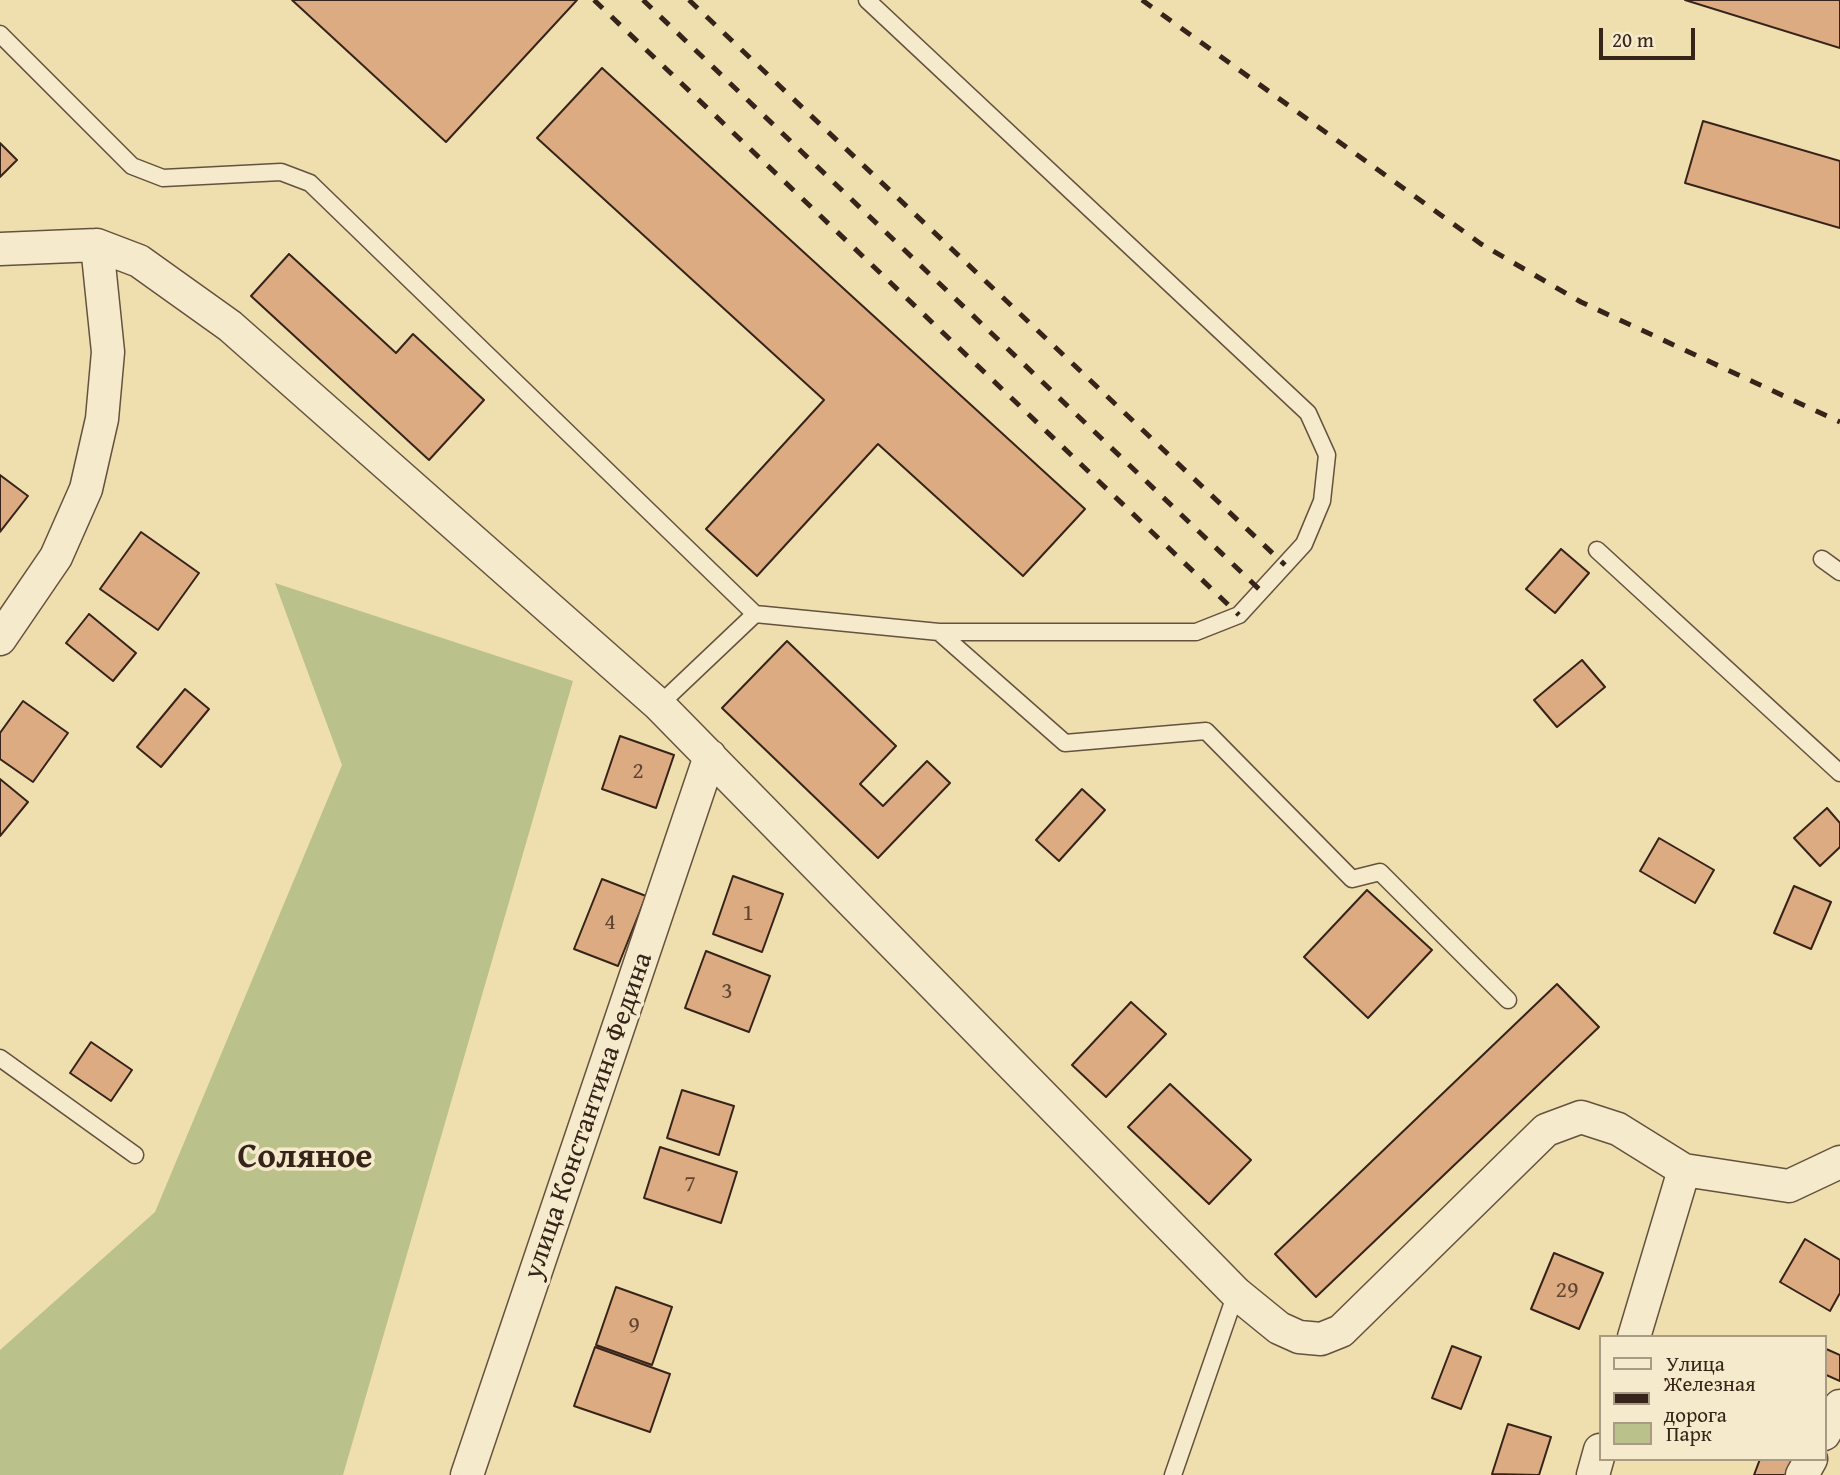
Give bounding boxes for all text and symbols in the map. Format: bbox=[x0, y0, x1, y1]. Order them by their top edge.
scale bar bbox=[1602, 14, 1698, 58]
text: 20 m bbox=[1612, 24, 1654, 55]
house number: 2 bbox=[632, 758, 644, 786]
house number: 1 bbox=[742, 900, 754, 928]
house number: 4 bbox=[604, 909, 616, 937]
street label: улица Константина Федина bbox=[517, 948, 661, 1284]
house number: 3 bbox=[721, 978, 733, 1006]
district label: Соляное bbox=[238, 1137, 372, 1179]
house number: 7 bbox=[684, 1171, 696, 1199]
house number: 29 bbox=[1555, 1277, 1579, 1305]
house number: 9 bbox=[628, 1312, 640, 1340]
legend bbox=[1598, 1335, 1826, 1461]
text: Улица bbox=[1666, 1348, 1725, 1379]
text: Железная дорога bbox=[1664, 1368, 1756, 1430]
text: Парк bbox=[1666, 1418, 1712, 1449]

